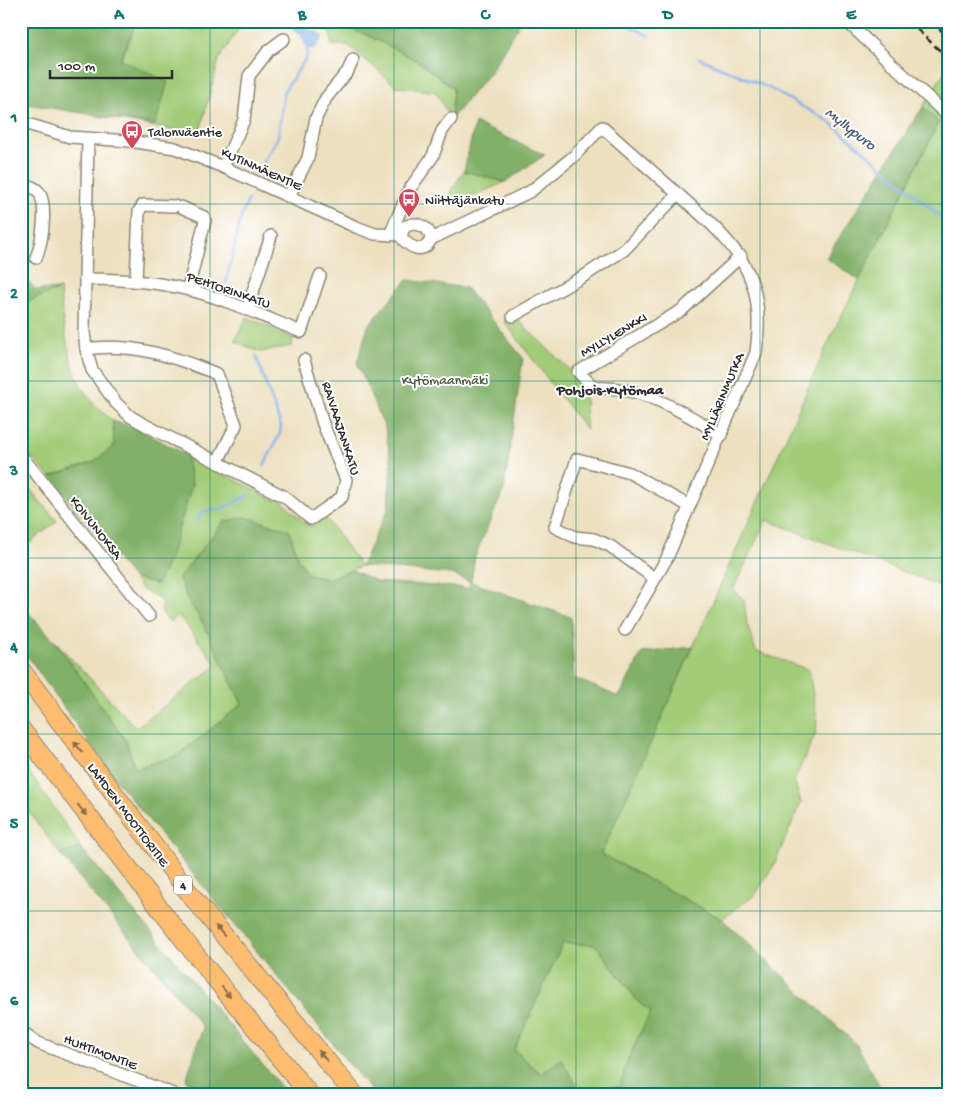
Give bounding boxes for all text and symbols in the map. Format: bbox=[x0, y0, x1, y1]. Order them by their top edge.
text: A bbox=[113, 7, 125, 26]
text: B bbox=[297, 7, 307, 26]
text: C bbox=[480, 7, 491, 26]
text: D bbox=[661, 7, 674, 26]
text: E bbox=[846, 7, 857, 26]
scale bar bbox=[50, 48, 172, 80]
text: 100 m bbox=[57, 58, 96, 76]
water label: Myllypuro bbox=[821, 104, 880, 156]
text: 1 bbox=[10, 110, 17, 129]
bus stop icon: Talonväentie bbox=[120, 119, 144, 150]
place label: Talonväentie bbox=[147, 125, 223, 142]
street label: KUTINMÄENTIE bbox=[218, 145, 305, 196]
bus stop icon: Niittäjänkatu bbox=[397, 187, 421, 218]
place label: Niittäjänkatu bbox=[425, 193, 505, 210]
street label: PEHTORINKATU bbox=[183, 269, 272, 314]
text: 2 bbox=[10, 286, 18, 305]
street label: MYLLYLENKKI bbox=[578, 310, 651, 362]
street label: MYLLÄRINMUTKA bbox=[697, 350, 750, 443]
park label: Kytömaanmäki bbox=[402, 373, 488, 390]
street label: RAIVAAJANKATU bbox=[316, 380, 363, 478]
district label: Pohjois-Kytömaa bbox=[556, 382, 664, 400]
text: 3 bbox=[9, 463, 18, 482]
street label: KOIVUNOKSA bbox=[65, 494, 125, 564]
text: 4 bbox=[9, 640, 18, 659]
one-way arrow bbox=[73, 740, 83, 754]
street label: LAHDEN MOOTTORITIE bbox=[82, 760, 172, 872]
one-way arrow bbox=[77, 803, 88, 816]
text: 5 bbox=[10, 816, 19, 835]
road number: 4 bbox=[174, 876, 192, 894]
one-way arrow bbox=[215, 925, 226, 937]
one-way arrow bbox=[221, 985, 232, 998]
text: 6 bbox=[10, 993, 19, 1012]
street label: HUHTIMONTIE bbox=[61, 1031, 141, 1076]
one-way arrow bbox=[318, 1050, 329, 1063]

